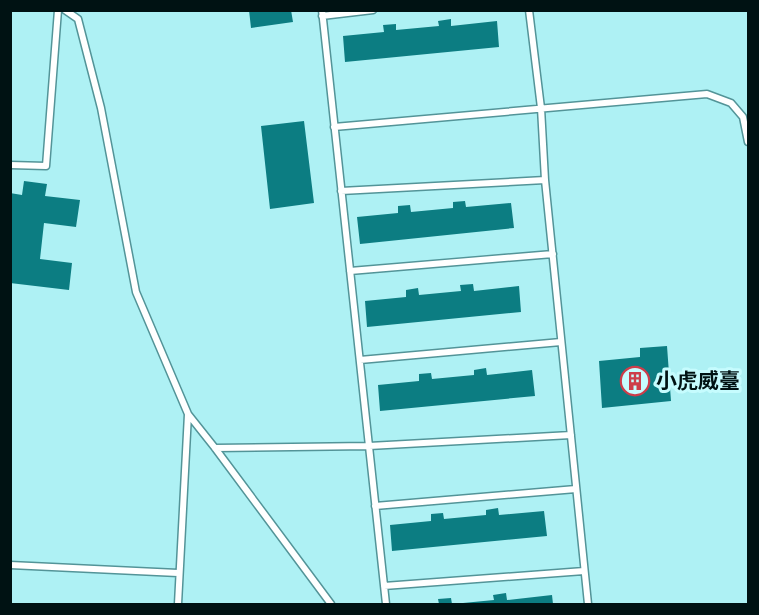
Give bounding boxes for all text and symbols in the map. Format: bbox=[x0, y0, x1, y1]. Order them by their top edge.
building icon: 小虎威臺 bbox=[619, 365, 651, 397]
place label: 小虎威臺 bbox=[656, 366, 740, 394]

